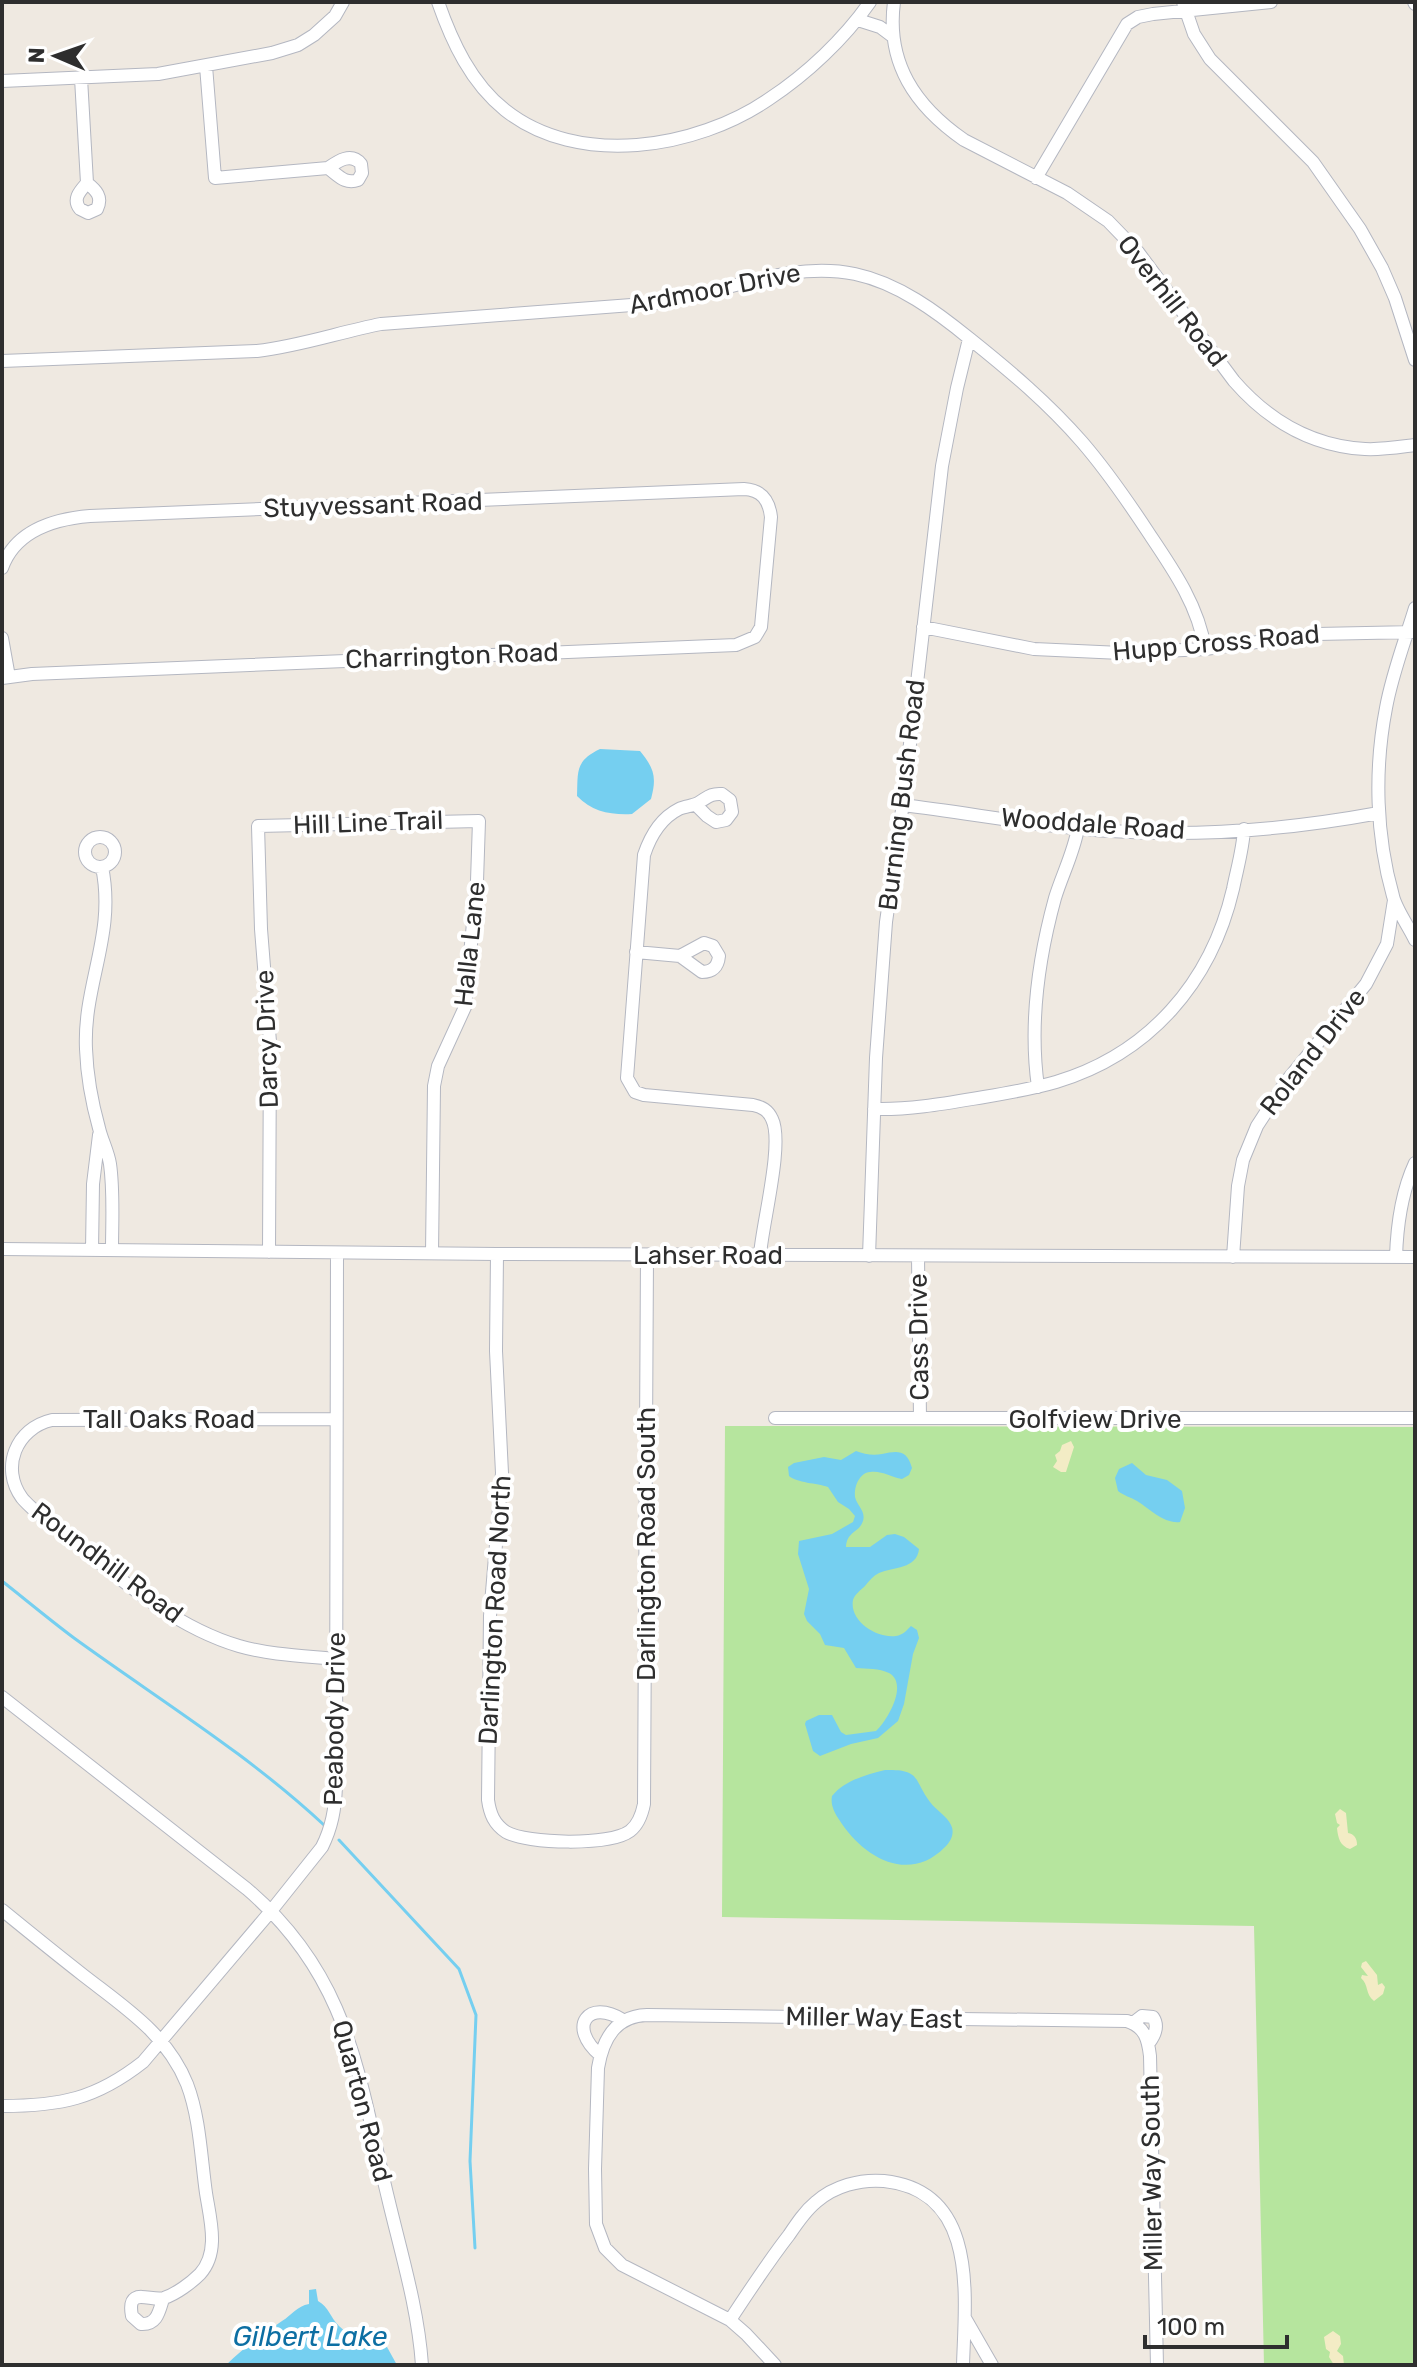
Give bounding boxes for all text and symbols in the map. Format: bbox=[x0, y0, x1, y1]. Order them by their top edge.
north arrow bbox=[16, 16, 96, 96]
text: N bbox=[23, 47, 50, 64]
street label: Overhill Road bbox=[1111, 229, 1233, 373]
street label: Ardmoor Drive bbox=[627, 257, 803, 321]
street label: Stuyvessant Road bbox=[263, 486, 483, 524]
street label: Hupp Cross Road bbox=[1111, 618, 1321, 668]
street label: Charrington Road bbox=[345, 637, 559, 675]
street label: Burning Bush Road bbox=[872, 678, 932, 912]
street label: Wooddale Road bbox=[1000, 802, 1186, 846]
street label: Hill Line Trail bbox=[292, 805, 444, 841]
street label: Halla Lane bbox=[448, 880, 492, 1008]
street label: Darcy Drive bbox=[249, 969, 285, 1109]
street label: Roland Drive bbox=[1254, 982, 1372, 1122]
street label: Lahser Road bbox=[633, 1240, 783, 1271]
street label: Cass Drive bbox=[902, 1273, 936, 1401]
street label: Tall Oaks Road bbox=[83, 1404, 255, 1435]
street label: Golfview Drive bbox=[1008, 1404, 1182, 1435]
street label: Darlington Road South bbox=[631, 1407, 662, 1681]
street label: Darlington Road North bbox=[472, 1474, 518, 1746]
street label: Roundhill Road bbox=[25, 1496, 189, 1630]
street label: Peabody Drive bbox=[318, 1632, 352, 1806]
street label: Miller Way East bbox=[785, 2001, 963, 2035]
street label: Quarton Road bbox=[326, 2017, 398, 2185]
street label: Miller Way South bbox=[1135, 2075, 1169, 2271]
scale bar bbox=[1145, 2299, 1287, 2349]
text: 100 m bbox=[1157, 2313, 1225, 2341]
water label: Gilbert Lake bbox=[233, 2320, 388, 2353]

